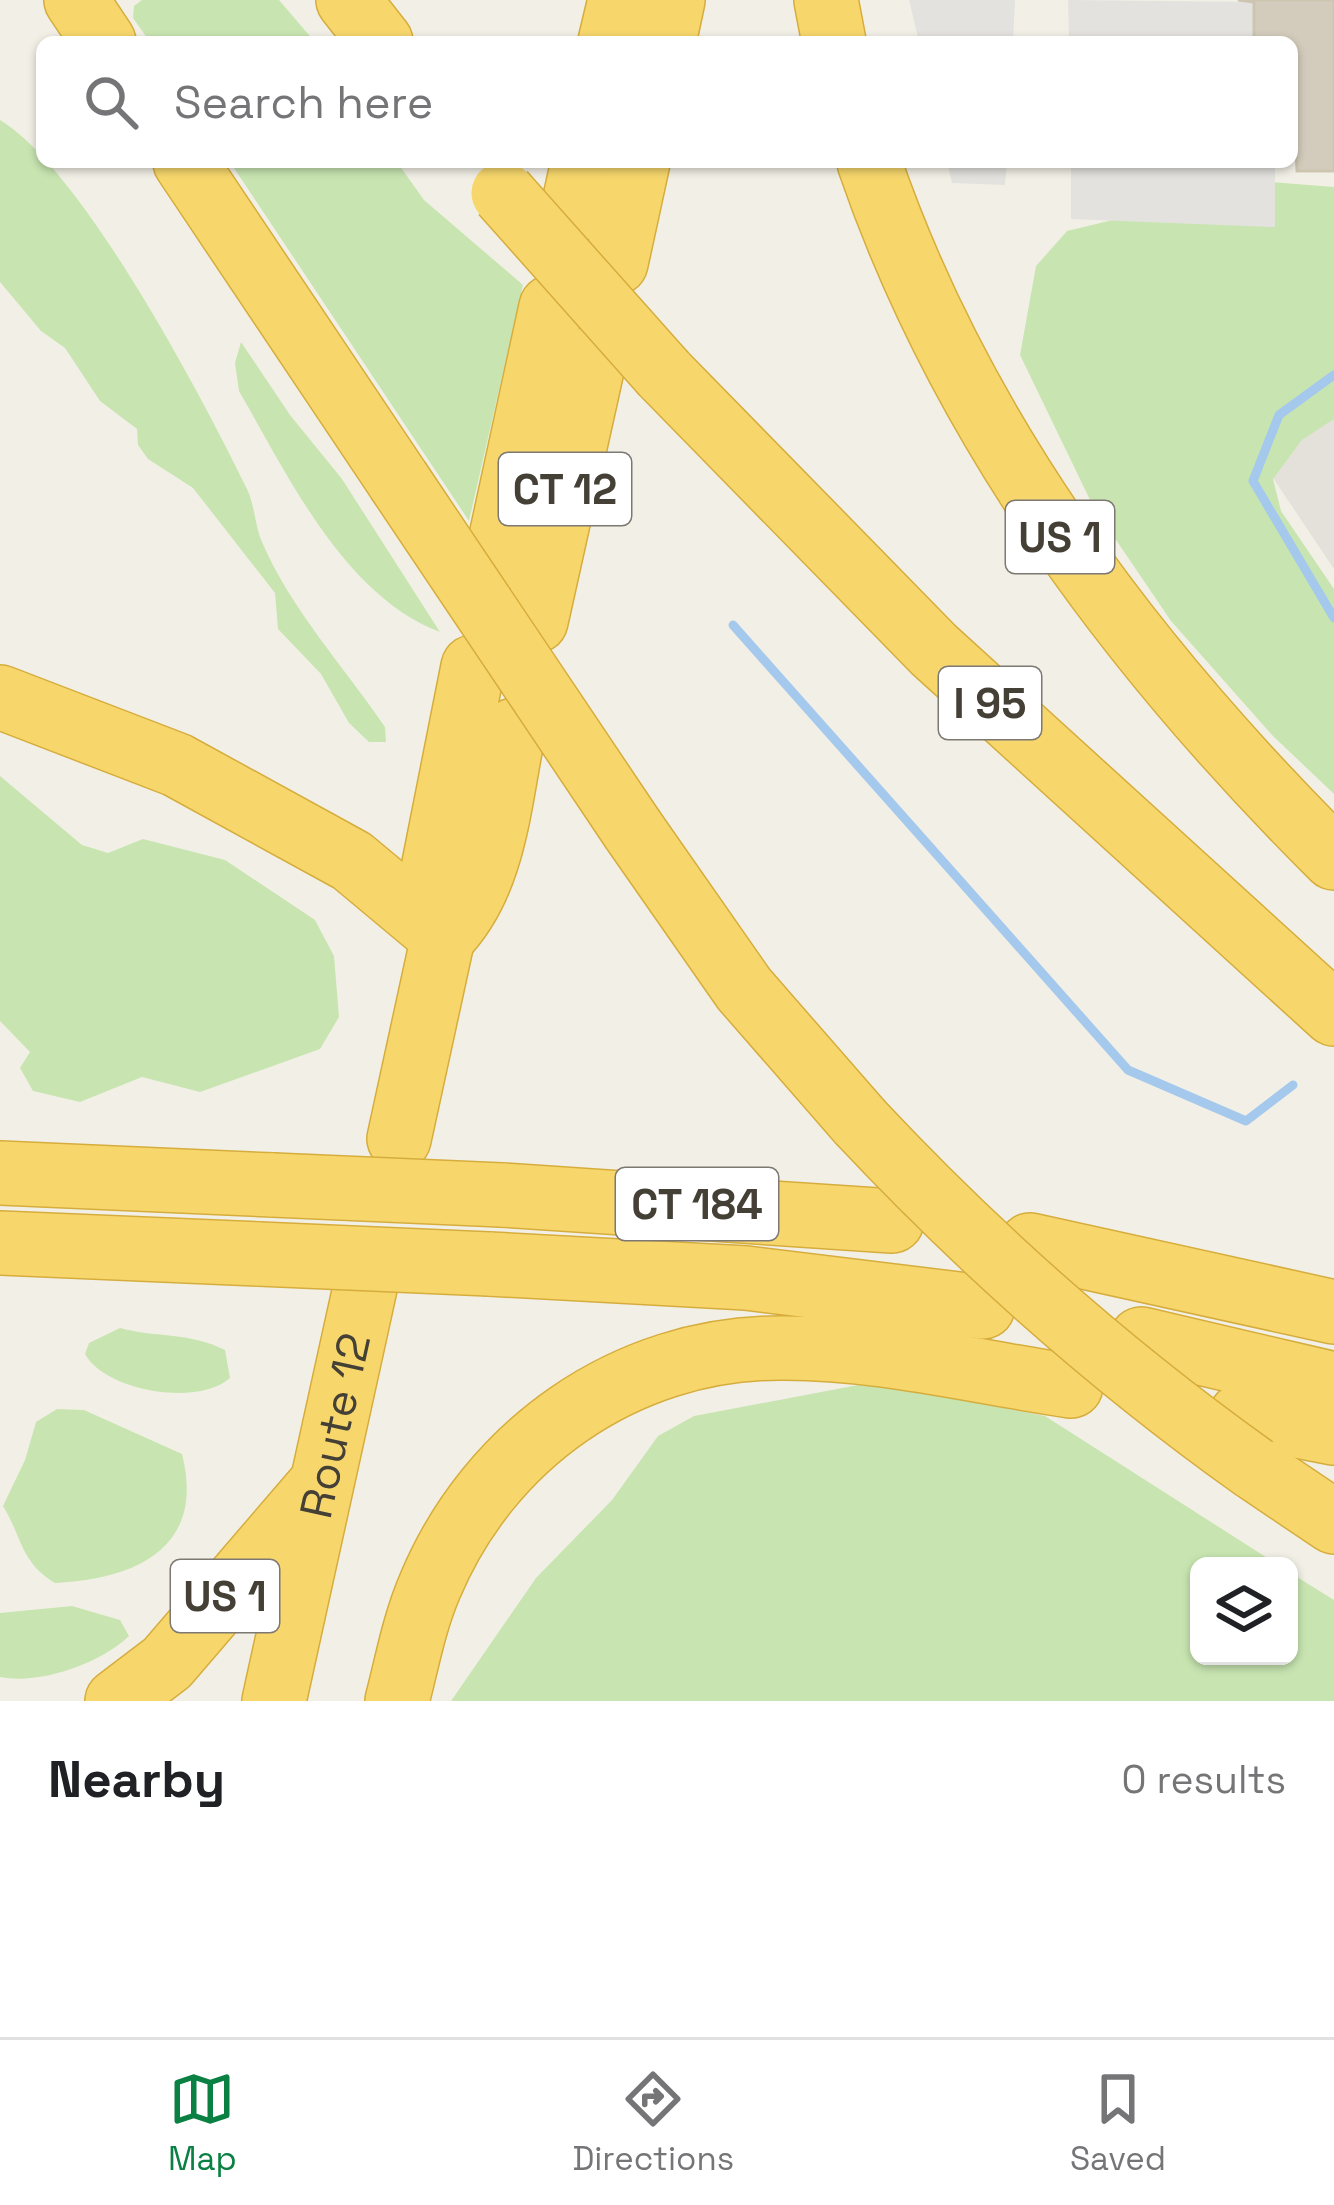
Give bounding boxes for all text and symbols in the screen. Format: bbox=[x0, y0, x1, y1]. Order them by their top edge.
search box bbox=[36, 36, 1298, 168]
icon: search bbox=[78, 69, 144, 135]
text: Search here bbox=[174, 74, 433, 131]
road number: CT 12 bbox=[499, 453, 631, 525]
road number: US 1 bbox=[1006, 501, 1114, 573]
road number: I 95 bbox=[939, 667, 1041, 739]
road number: CT 184 bbox=[616, 1168, 778, 1240]
street label: Route 12 bbox=[287, 1328, 383, 1523]
map controls bbox=[1190, 1557, 1298, 1665]
button: layers bbox=[1190, 1557, 1298, 1665]
road number: US 1 bbox=[171, 1560, 279, 1632]
text: Nearby bbox=[48, 1747, 225, 1812]
text: 0 results bbox=[1121, 1755, 1286, 1804]
tab: Map bbox=[168, 2066, 237, 2180]
tab: Directions bbox=[572, 2066, 734, 2180]
tab: Saved bbox=[1070, 2066, 1166, 2180]

